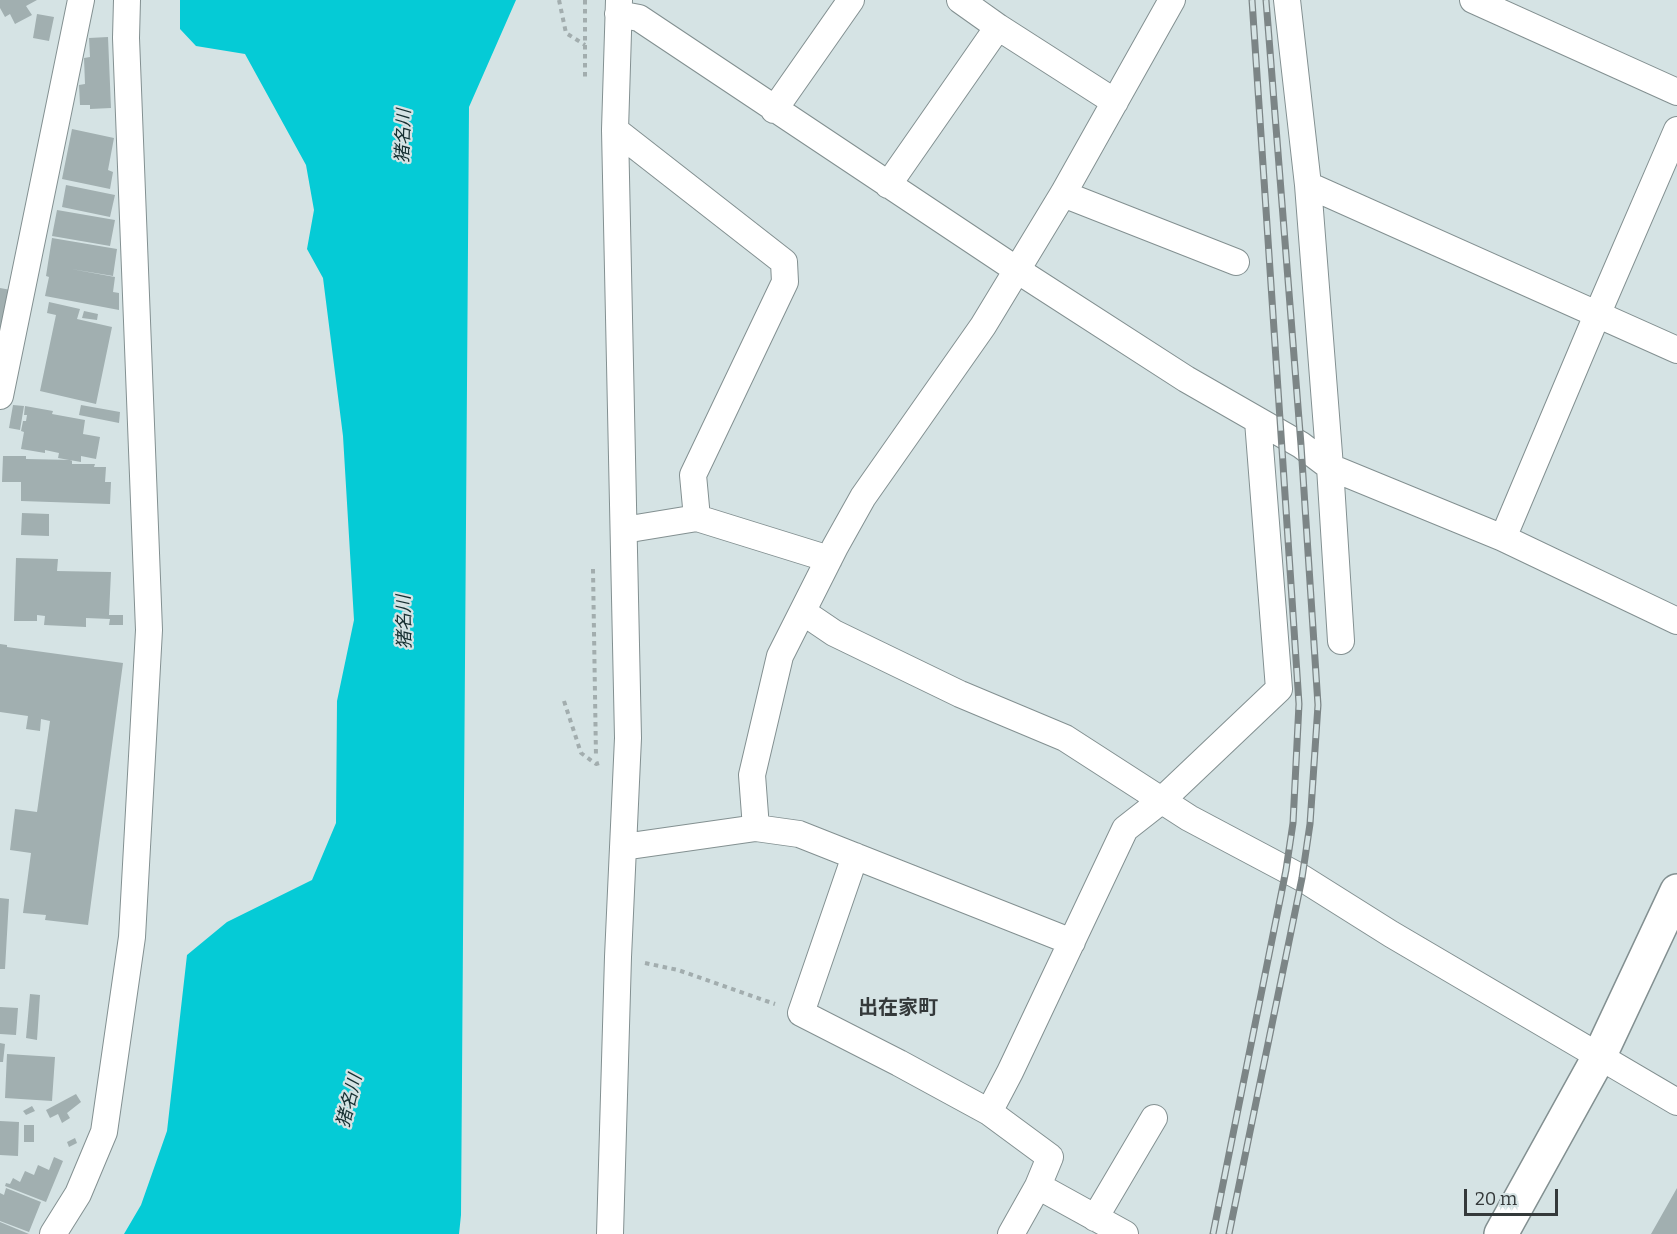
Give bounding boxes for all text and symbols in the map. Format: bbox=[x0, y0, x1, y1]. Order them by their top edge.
water label: 猪名川 bbox=[392, 109, 416, 163]
water label: 猪名川 bbox=[394, 595, 416, 649]
district label: 出在家町 bbox=[858, 996, 938, 1020]
water label: 猪名川 bbox=[333, 1072, 367, 1130]
scale bar bbox=[1467, 1177, 1562, 1215]
text: 20 m bbox=[1475, 1188, 1517, 1210]

